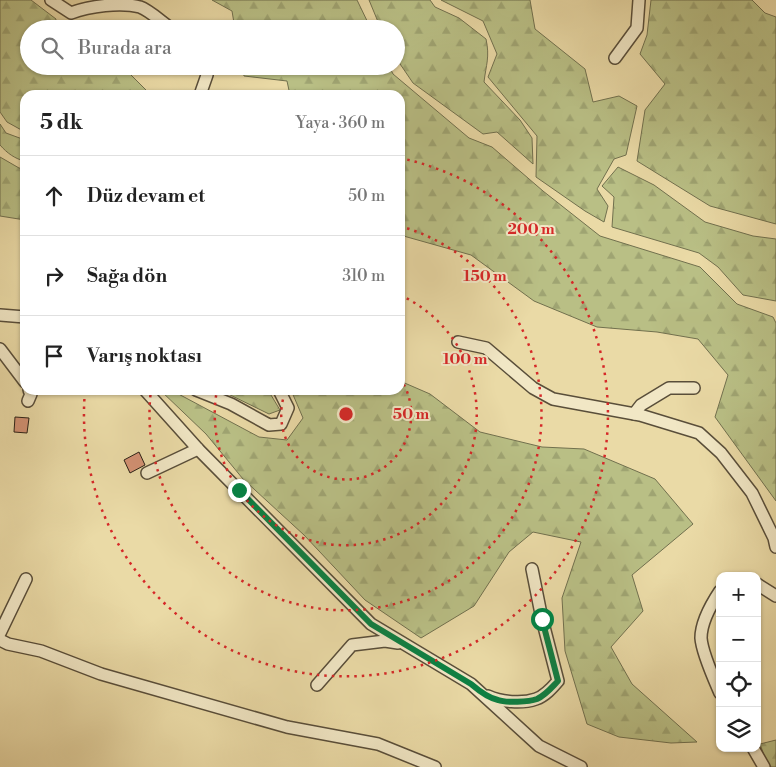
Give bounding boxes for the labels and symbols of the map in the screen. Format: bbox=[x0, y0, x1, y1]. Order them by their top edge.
text: 200 m bbox=[507, 220, 555, 239]
text: 150 m bbox=[463, 267, 507, 286]
text: 100 m bbox=[443, 350, 488, 369]
centre of rings bbox=[337, 405, 355, 423]
text: 50 m bbox=[393, 405, 429, 424]
route end bbox=[228, 479, 251, 502]
route start bbox=[531, 608, 554, 631]

